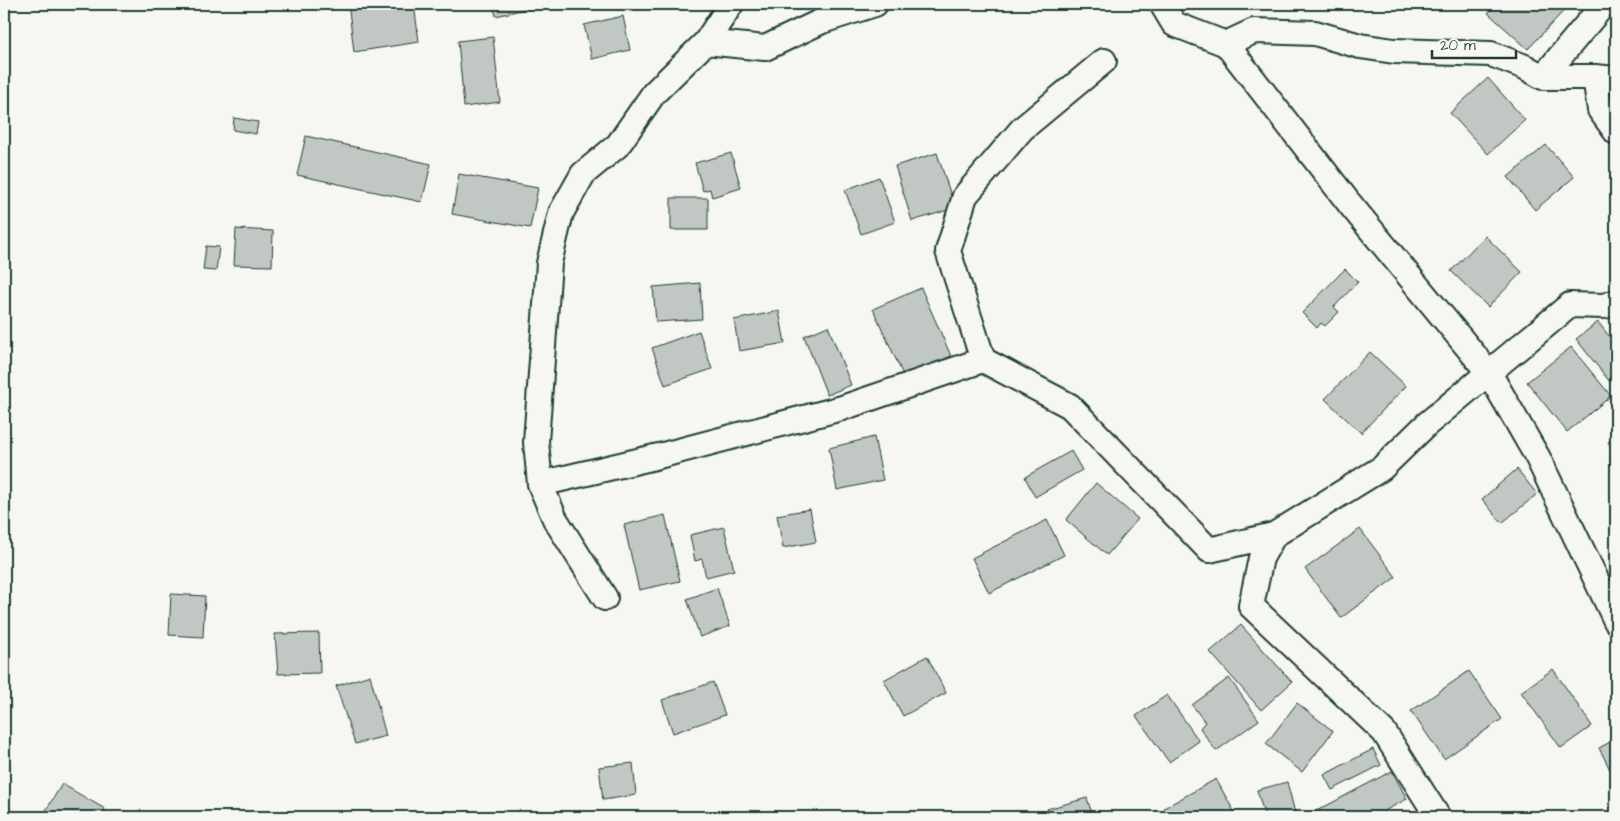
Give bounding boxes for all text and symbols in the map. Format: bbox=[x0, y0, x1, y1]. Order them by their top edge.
scale bar bbox=[1432, 28, 1516, 60]
text: 20 m bbox=[1440, 35, 1476, 56]

